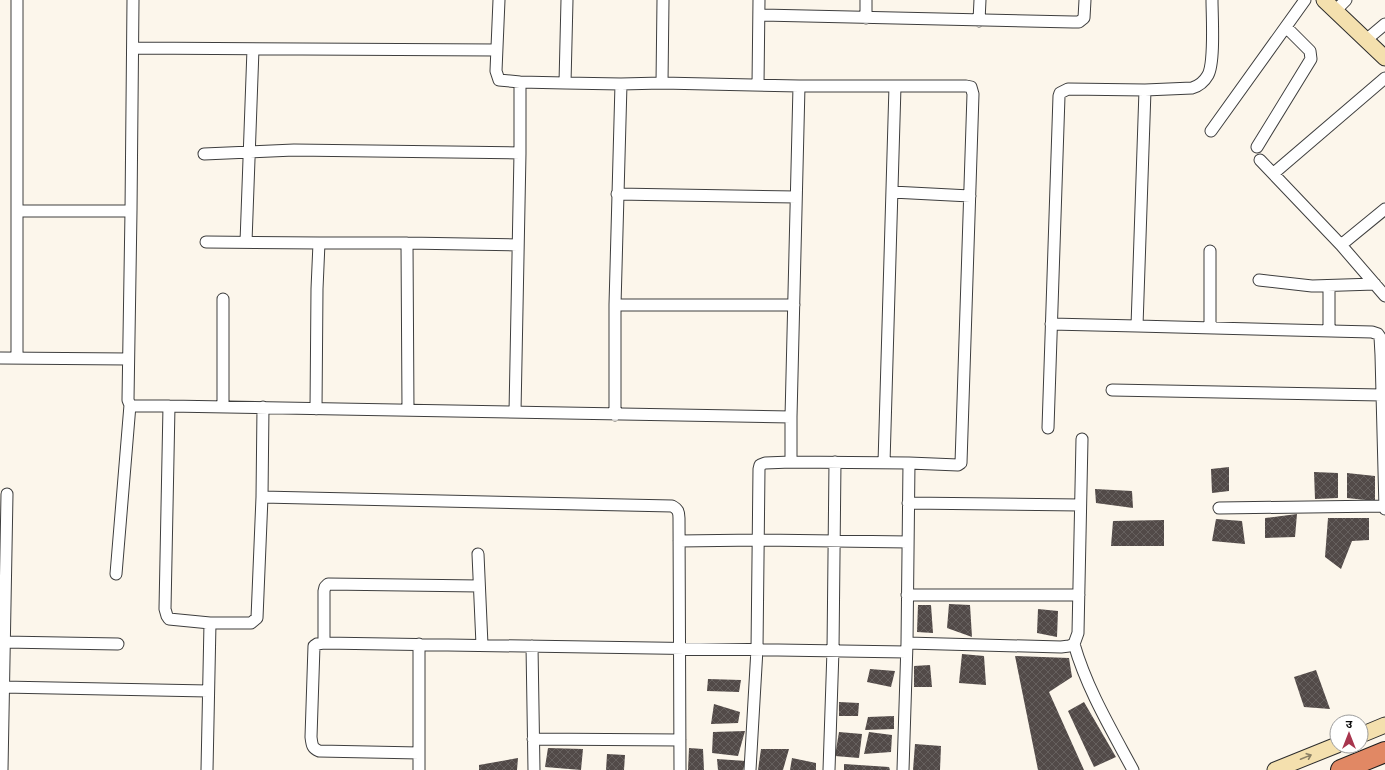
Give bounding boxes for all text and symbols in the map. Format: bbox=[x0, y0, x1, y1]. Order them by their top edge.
north arrow bbox=[1329, 714, 1369, 754]
text: उ bbox=[1346, 718, 1353, 731]
one-way arrow bbox=[1300, 753, 1312, 761]

